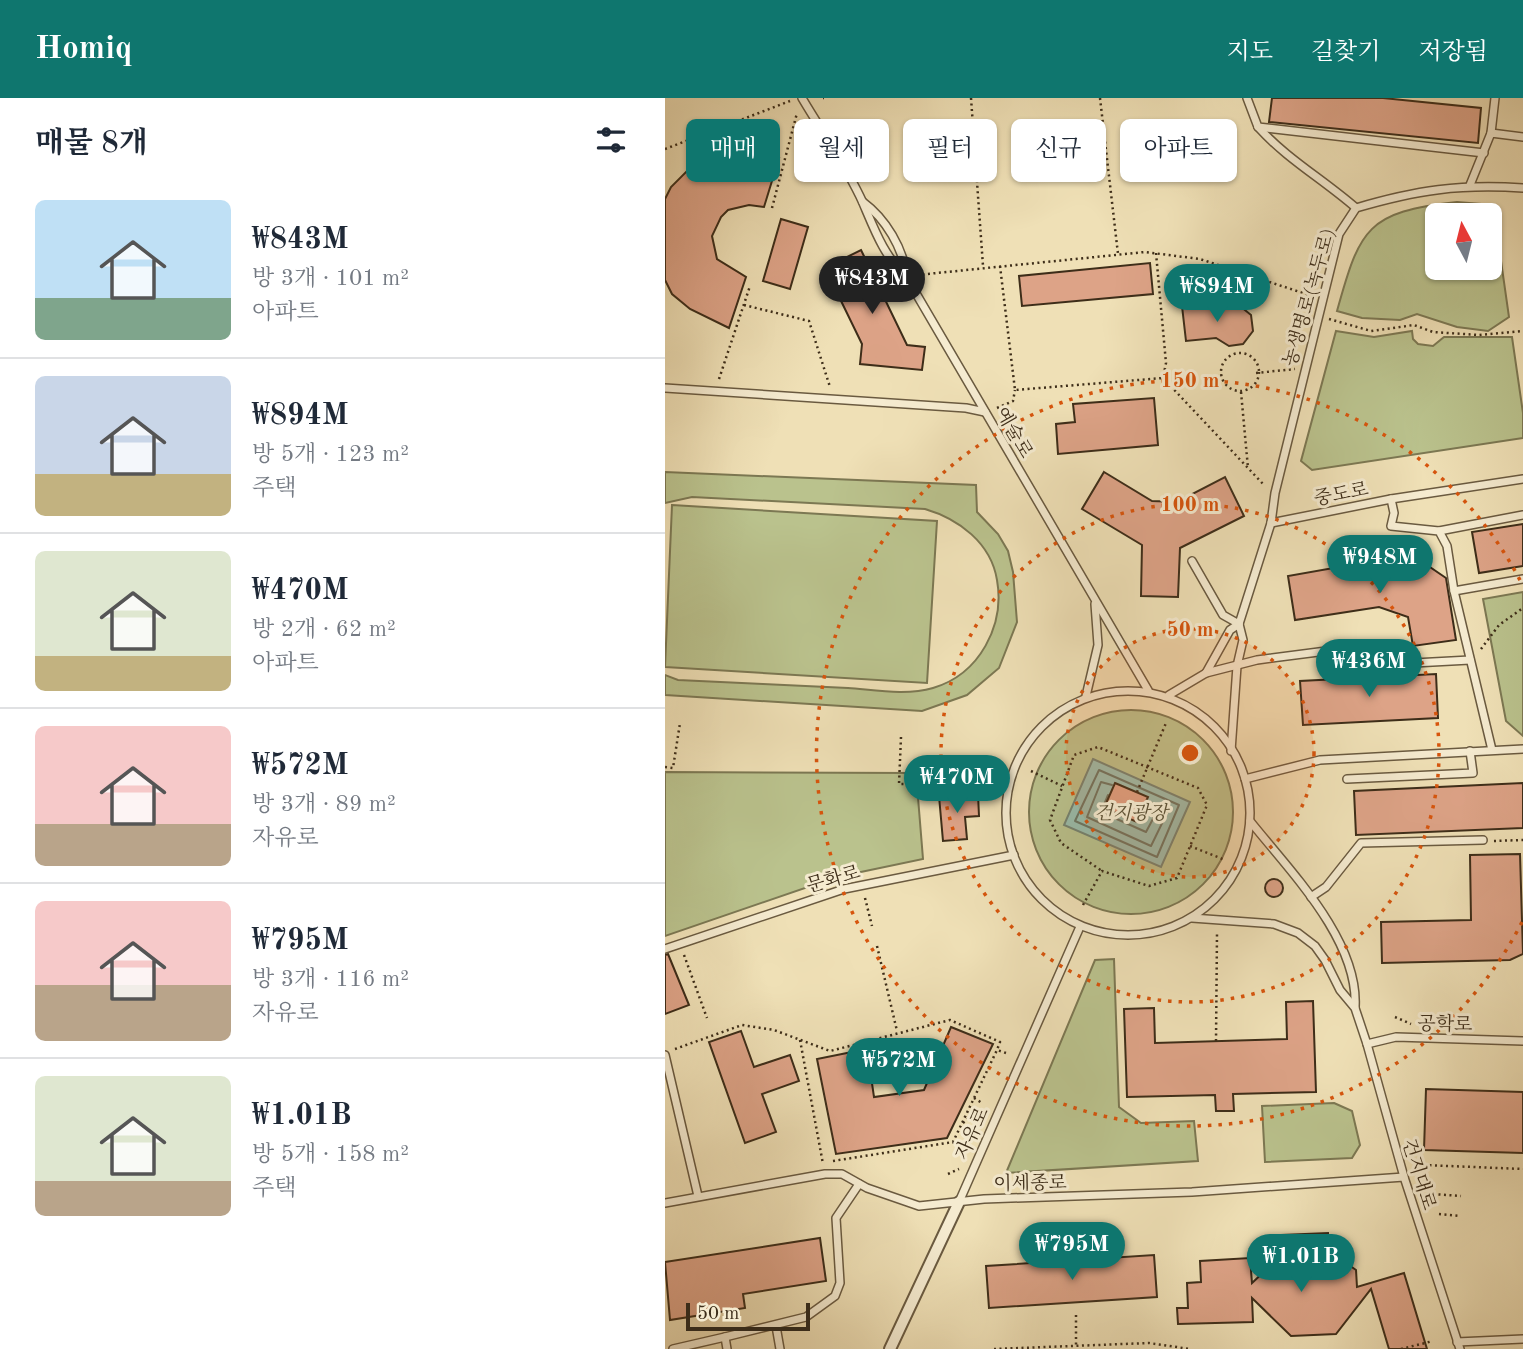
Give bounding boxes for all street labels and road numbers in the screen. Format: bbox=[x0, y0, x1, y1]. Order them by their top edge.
street label: 농생명로(녹두로) bbox=[1280, 226, 1339, 369]
street label: 예술로 bbox=[991, 404, 1037, 462]
street label: 중도로 bbox=[1312, 479, 1370, 510]
street label: 문화로 bbox=[804, 862, 863, 897]
street label: 공학로 bbox=[1417, 1014, 1473, 1035]
street label: 자유로 bbox=[952, 1104, 993, 1163]
street label: 건지대로 bbox=[1398, 1136, 1439, 1213]
street label: 이세종로 bbox=[993, 1172, 1067, 1195]

